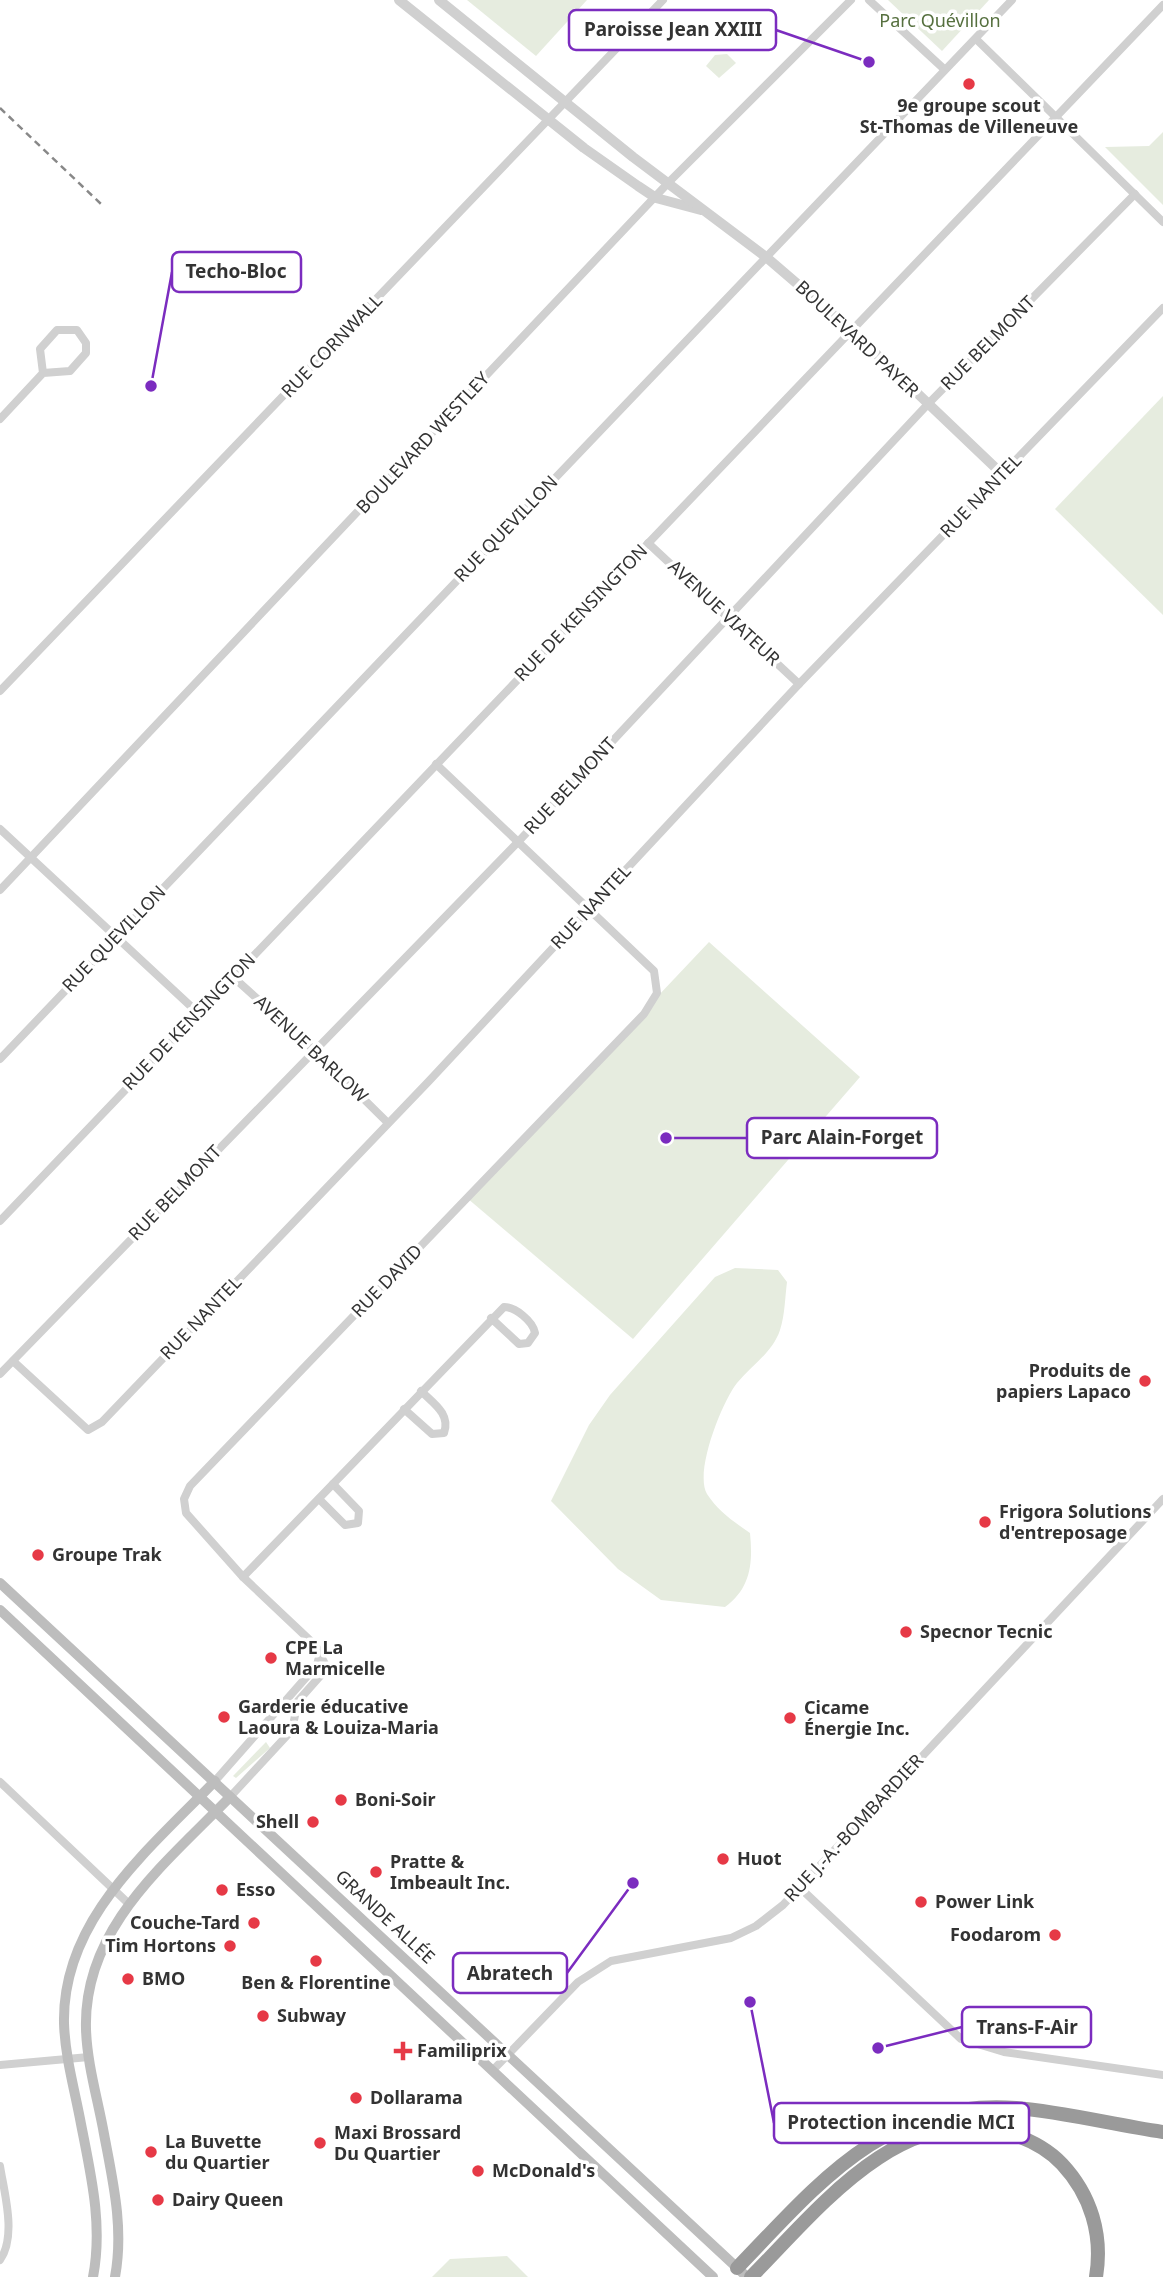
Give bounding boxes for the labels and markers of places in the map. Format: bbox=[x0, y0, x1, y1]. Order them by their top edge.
callout: Paroisse Jean XXIII bbox=[569, 10, 776, 50]
marker: 9e groupe scout St-Thomas de Villeneuve bbox=[961, 76, 977, 92]
place label: 9e groupe scout St-Thomas de Villeneuve bbox=[860, 93, 1078, 138]
callout: Techo-Bloc bbox=[172, 252, 301, 292]
callout: Parc Alain-Forget bbox=[747, 1118, 937, 1158]
place label: Produits de papiers Lapaco bbox=[996, 1358, 1131, 1403]
marker: Produits de papiers Lapaco bbox=[1137, 1373, 1153, 1389]
place label: Frigora Solutions d'entreposage bbox=[999, 1499, 1152, 1544]
marker: Frigora Solutions d'entreposage bbox=[977, 1514, 993, 1530]
place label: Groupe Trak bbox=[52, 1542, 162, 1566]
marker: Groupe Trak bbox=[30, 1547, 46, 1563]
place label: Specnor Tecnic bbox=[920, 1619, 1053, 1643]
marker: Specnor Tecnic bbox=[898, 1624, 914, 1640]
place label: CPE La Marmicelle bbox=[285, 1635, 385, 1680]
marker: CPE La Marmicelle bbox=[263, 1650, 279, 1666]
place label: Garderie éducative Laoura & Louiza-Maria bbox=[238, 1694, 439, 1739]
place label: Cicame Énergie Inc. bbox=[804, 1695, 910, 1740]
marker: Garderie éducative Laoura & Louiza-Maria bbox=[216, 1709, 232, 1725]
marker: Cicame Énergie Inc. bbox=[782, 1710, 798, 1726]
place label: Boni-Soir bbox=[355, 1787, 436, 1811]
marker: Boni-Soir bbox=[333, 1792, 349, 1808]
place label: Shell bbox=[256, 1809, 299, 1833]
marker: Shell bbox=[305, 1814, 321, 1830]
place label: Huot bbox=[737, 1846, 782, 1870]
place label: Pratte & Imbeault Inc. bbox=[390, 1849, 510, 1894]
marker: Huot bbox=[715, 1851, 731, 1867]
marker: Pratte & Imbeault Inc. bbox=[368, 1864, 384, 1880]
place label: Esso bbox=[236, 1877, 275, 1901]
marker: Esso bbox=[214, 1882, 230, 1898]
place label: Power Link bbox=[935, 1889, 1035, 1913]
marker: Power Link bbox=[913, 1894, 929, 1910]
place label: Couche-Tard bbox=[130, 1910, 240, 1934]
marker: Couche-Tard bbox=[246, 1915, 262, 1931]
place label: Foodarom bbox=[950, 1922, 1041, 1946]
marker: Foodarom bbox=[1047, 1927, 1063, 1943]
place label: Tim Hortons bbox=[105, 1933, 216, 1957]
marker: Tim Hortons bbox=[222, 1938, 238, 1954]
marker: Ben & Florentine bbox=[308, 1953, 324, 1969]
callout: Abratech bbox=[453, 1953, 567, 1993]
place label: BMO bbox=[142, 1966, 185, 1990]
place label: Ben & Florentine bbox=[241, 1970, 391, 1994]
marker: BMO bbox=[120, 1971, 136, 1987]
place label: Subway bbox=[277, 2003, 347, 2027]
callout: Trans-F-Air bbox=[962, 2007, 1091, 2047]
marker: Subway bbox=[255, 2008, 271, 2024]
place label: Familiprix bbox=[417, 2038, 507, 2062]
marker: Familiprix bbox=[395, 2043, 411, 2059]
place label: Dollarama bbox=[370, 2085, 463, 2109]
marker: Dollarama bbox=[348, 2090, 364, 2106]
callout: Protection incendie MCI bbox=[774, 2103, 1029, 2143]
place label: Maxi Brossard Du Quartier bbox=[334, 2120, 461, 2165]
place label: La Buvette du Quartier bbox=[165, 2129, 270, 2174]
marker: Maxi Brossard Du Quartier bbox=[312, 2135, 328, 2151]
marker: La Buvette du Quartier bbox=[143, 2144, 159, 2160]
place label: McDonald's bbox=[492, 2158, 595, 2182]
marker: McDonald's bbox=[470, 2163, 486, 2179]
place label: Dairy Queen bbox=[172, 2187, 283, 2211]
marker: Dairy Queen bbox=[150, 2192, 166, 2208]

